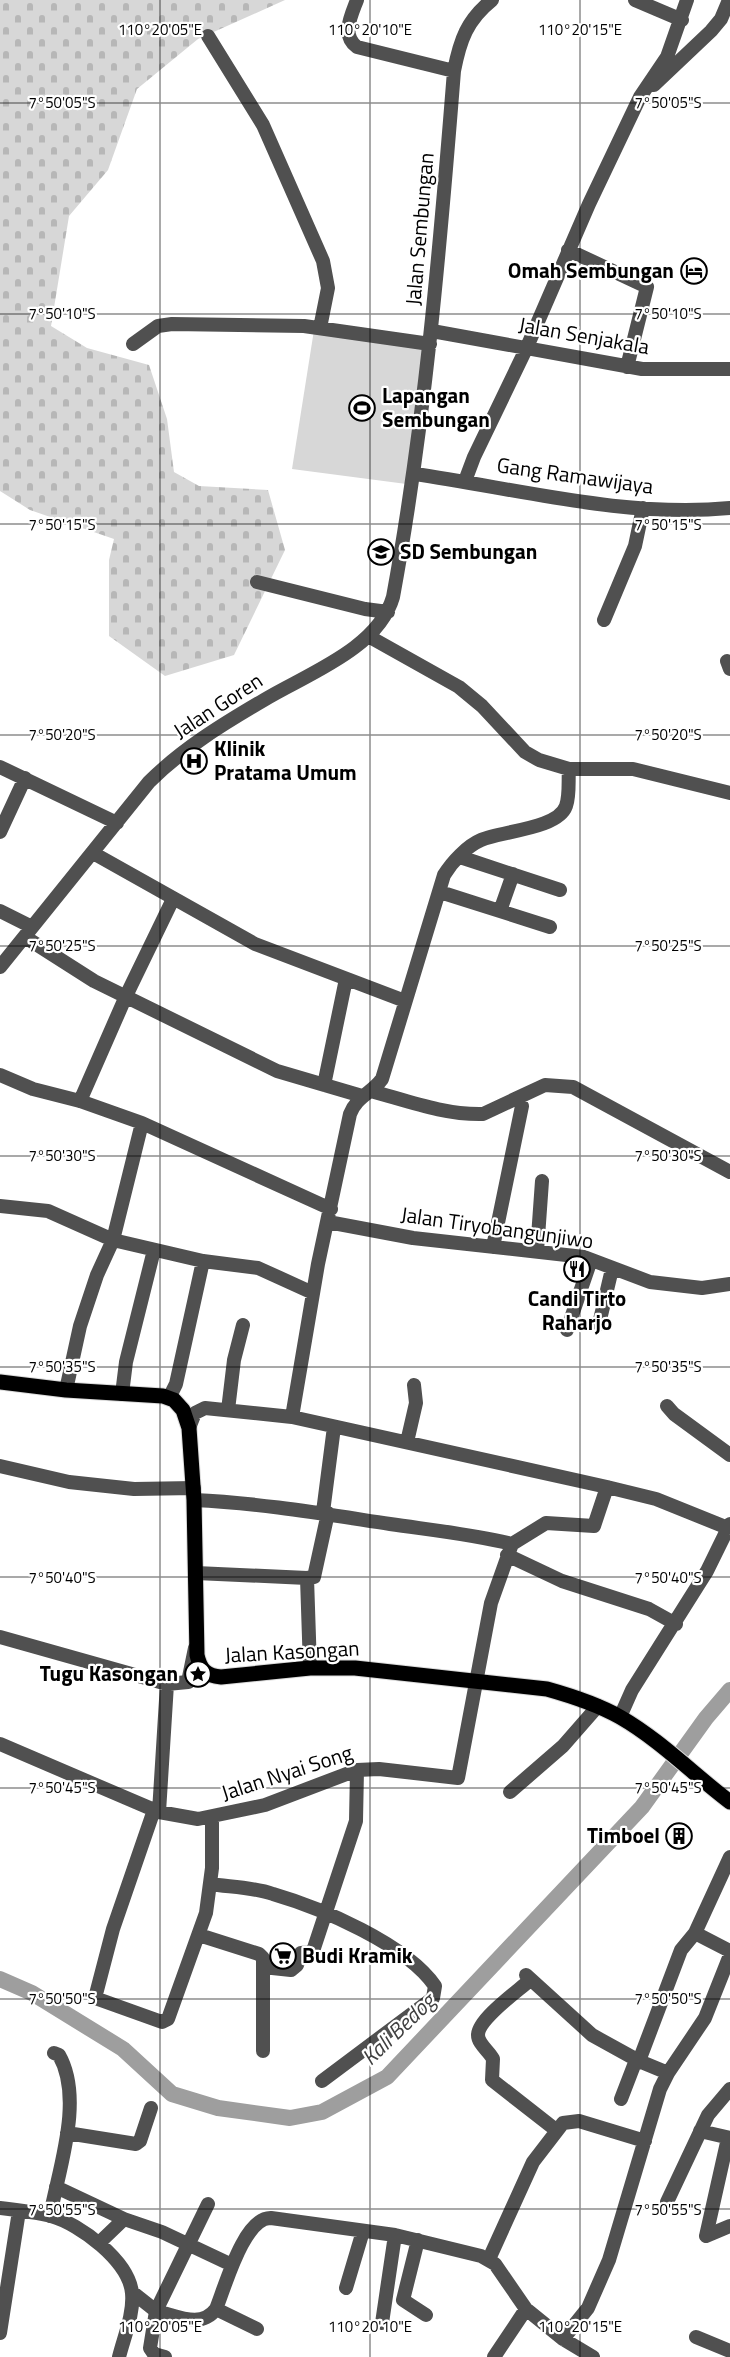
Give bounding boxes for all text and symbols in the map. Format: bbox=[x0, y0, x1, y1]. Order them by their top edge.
text: 110°20'05"E bbox=[118, 18, 202, 41]
text: 110°20'10"E bbox=[328, 18, 412, 41]
text: 110°20'15"E bbox=[538, 18, 622, 41]
text: 7°50'05"S bbox=[28, 91, 96, 114]
text: 7°50'05"S bbox=[634, 91, 702, 114]
street label: Jalan Sembungan bbox=[396, 151, 442, 307]
place label: Omah Sembungan bbox=[508, 254, 674, 286]
hotel icon: Omah Sembungan bbox=[679, 256, 709, 286]
text: 7°50'10"S bbox=[28, 302, 96, 325]
text: 7°50'10"S bbox=[634, 302, 702, 325]
street label: Jalan Senjakala bbox=[516, 308, 652, 362]
place label: Lapangan Sembungan bbox=[382, 379, 490, 435]
sports icon: Lapangan Sembungan bbox=[347, 393, 377, 423]
street label: Gang Ramawijaya bbox=[495, 448, 656, 502]
text: 7°50'15"S bbox=[28, 513, 96, 536]
text: 7°50'15"S bbox=[634, 513, 702, 536]
place label: SD Sembungan bbox=[400, 535, 537, 567]
school or university icon: SD Sembungan bbox=[366, 537, 396, 567]
street label: Jalan Goren bbox=[166, 664, 268, 746]
text: 7°50'20"S bbox=[28, 723, 96, 746]
text: 7°50'20"S bbox=[634, 723, 702, 746]
place label: Klinik Pratama Umum bbox=[214, 732, 357, 788]
hospital icon: Klinik Pratama Umum bbox=[179, 746, 209, 776]
text: 7°50'25"S bbox=[28, 934, 96, 957]
text: 7°50'25"S bbox=[634, 934, 702, 957]
text: 7°50'30"S bbox=[28, 1144, 96, 1167]
text: 7°50'30"S bbox=[634, 1144, 702, 1167]
street label: Jalan Tiryobangunjiwo bbox=[399, 1198, 595, 1256]
restaurant icon: Candi Tirto Raharjo bbox=[562, 1254, 592, 1284]
place label: Candi Tirto Raharjo bbox=[528, 1282, 626, 1338]
text: 7°50'35"S bbox=[28, 1355, 96, 1378]
text: 7°50'35"S bbox=[634, 1355, 702, 1378]
text: 7°50'40"S bbox=[28, 1566, 96, 1589]
text: 7°50'40"S bbox=[634, 1566, 702, 1589]
street label: Jalan Kasongan bbox=[224, 1631, 360, 1671]
place label: Tugu Kasongan bbox=[40, 1657, 178, 1689]
place icon: Tugu Kasongan bbox=[183, 1659, 213, 1689]
street label: Jalan Nyai Song bbox=[217, 1736, 357, 1808]
text: 7°50'45"S bbox=[28, 1776, 96, 1799]
text: 7°50'45"S bbox=[634, 1776, 702, 1799]
place label: Timboel bbox=[587, 1819, 660, 1851]
building icon: Timboel bbox=[664, 1821, 694, 1851]
place label: Budi Kramik bbox=[302, 1939, 413, 1971]
supermarket icon: Budi Kramik bbox=[268, 1941, 298, 1971]
water label: Kali Bedog bbox=[353, 1983, 445, 2073]
text: 7°50'50"S bbox=[28, 1987, 96, 2010]
text: 7°50'50"S bbox=[634, 1987, 702, 2010]
text: 7°50'55"S bbox=[28, 2198, 96, 2221]
text: 7°50'55"S bbox=[634, 2198, 702, 2221]
text: 110°20'05"E bbox=[118, 2315, 202, 2338]
text: 110°20'10"E bbox=[328, 2315, 412, 2338]
text: 110°20'15"E bbox=[538, 2315, 622, 2338]

